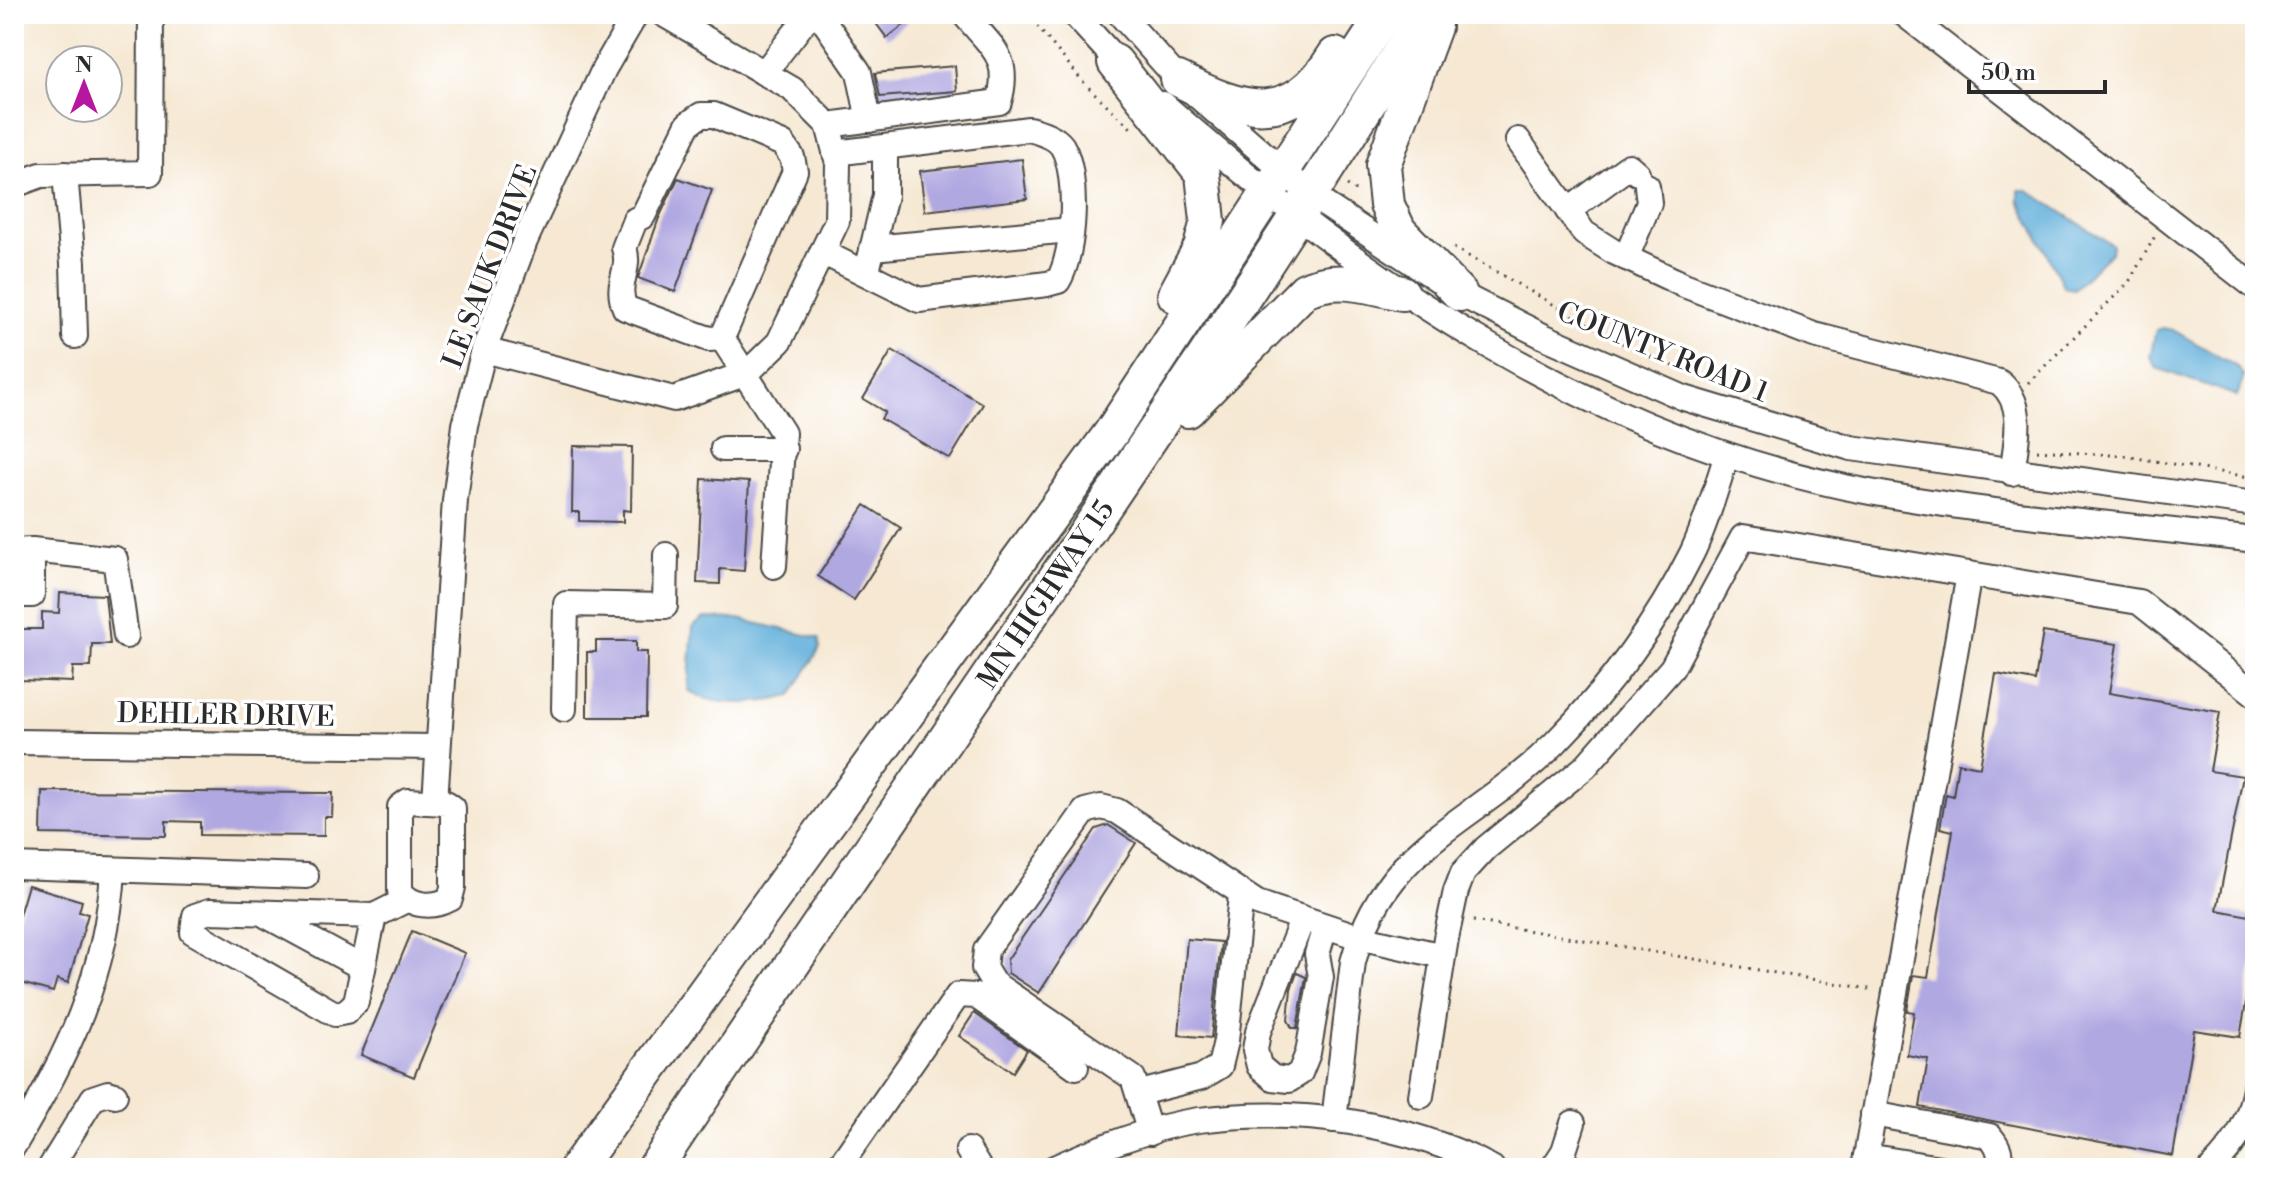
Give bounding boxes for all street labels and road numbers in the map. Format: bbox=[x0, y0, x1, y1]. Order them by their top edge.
street label: LE SAUK DRIVE bbox=[436, 160, 545, 373]
street label: COUNTY ROAD 1 bbox=[1552, 294, 1773, 411]
street label: MN HIGHWAY 15 bbox=[970, 494, 1122, 696]
street label: DEHLER DRIVE bbox=[117, 696, 335, 735]

